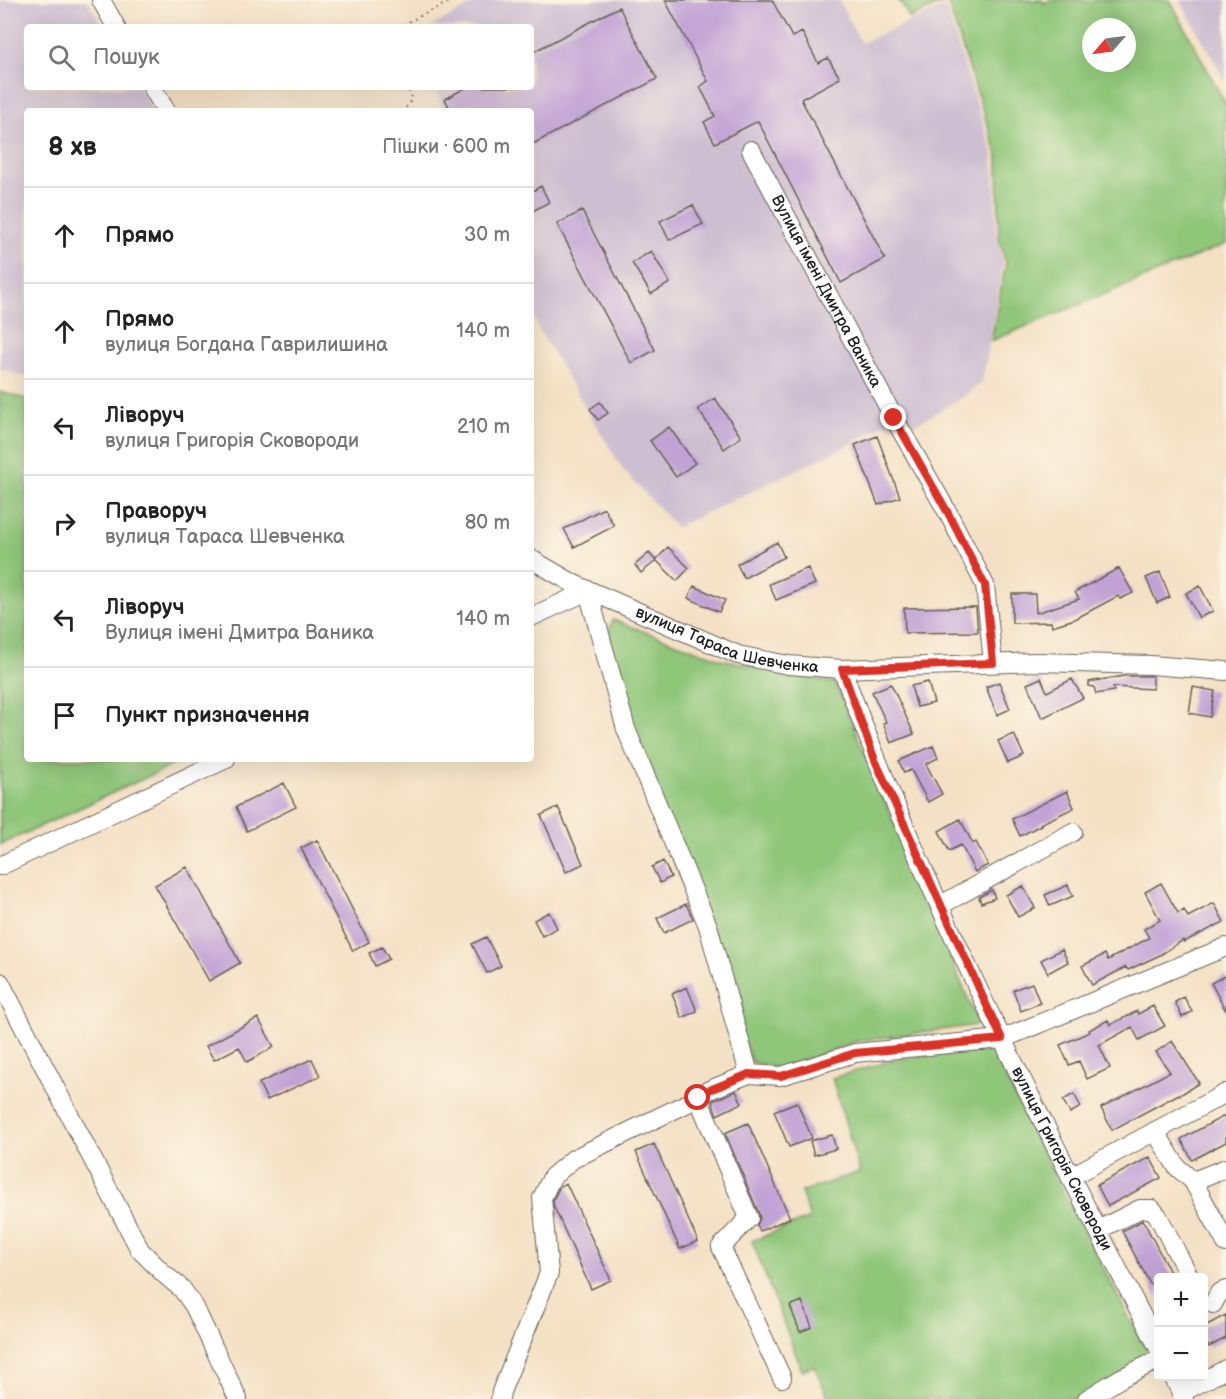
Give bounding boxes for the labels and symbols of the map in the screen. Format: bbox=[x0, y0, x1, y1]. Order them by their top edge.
north arrow bbox=[1082, 18, 1136, 72]
street label: Вулиця імені Дмитра Ваника bbox=[767, 192, 886, 391]
route end bbox=[880, 404, 906, 430]
street label: вулиця Тараса Шевченка bbox=[633, 602, 820, 677]
street label: вулиця Григорія Сковороди bbox=[1008, 1064, 1116, 1254]
route start bbox=[684, 1084, 710, 1110]

